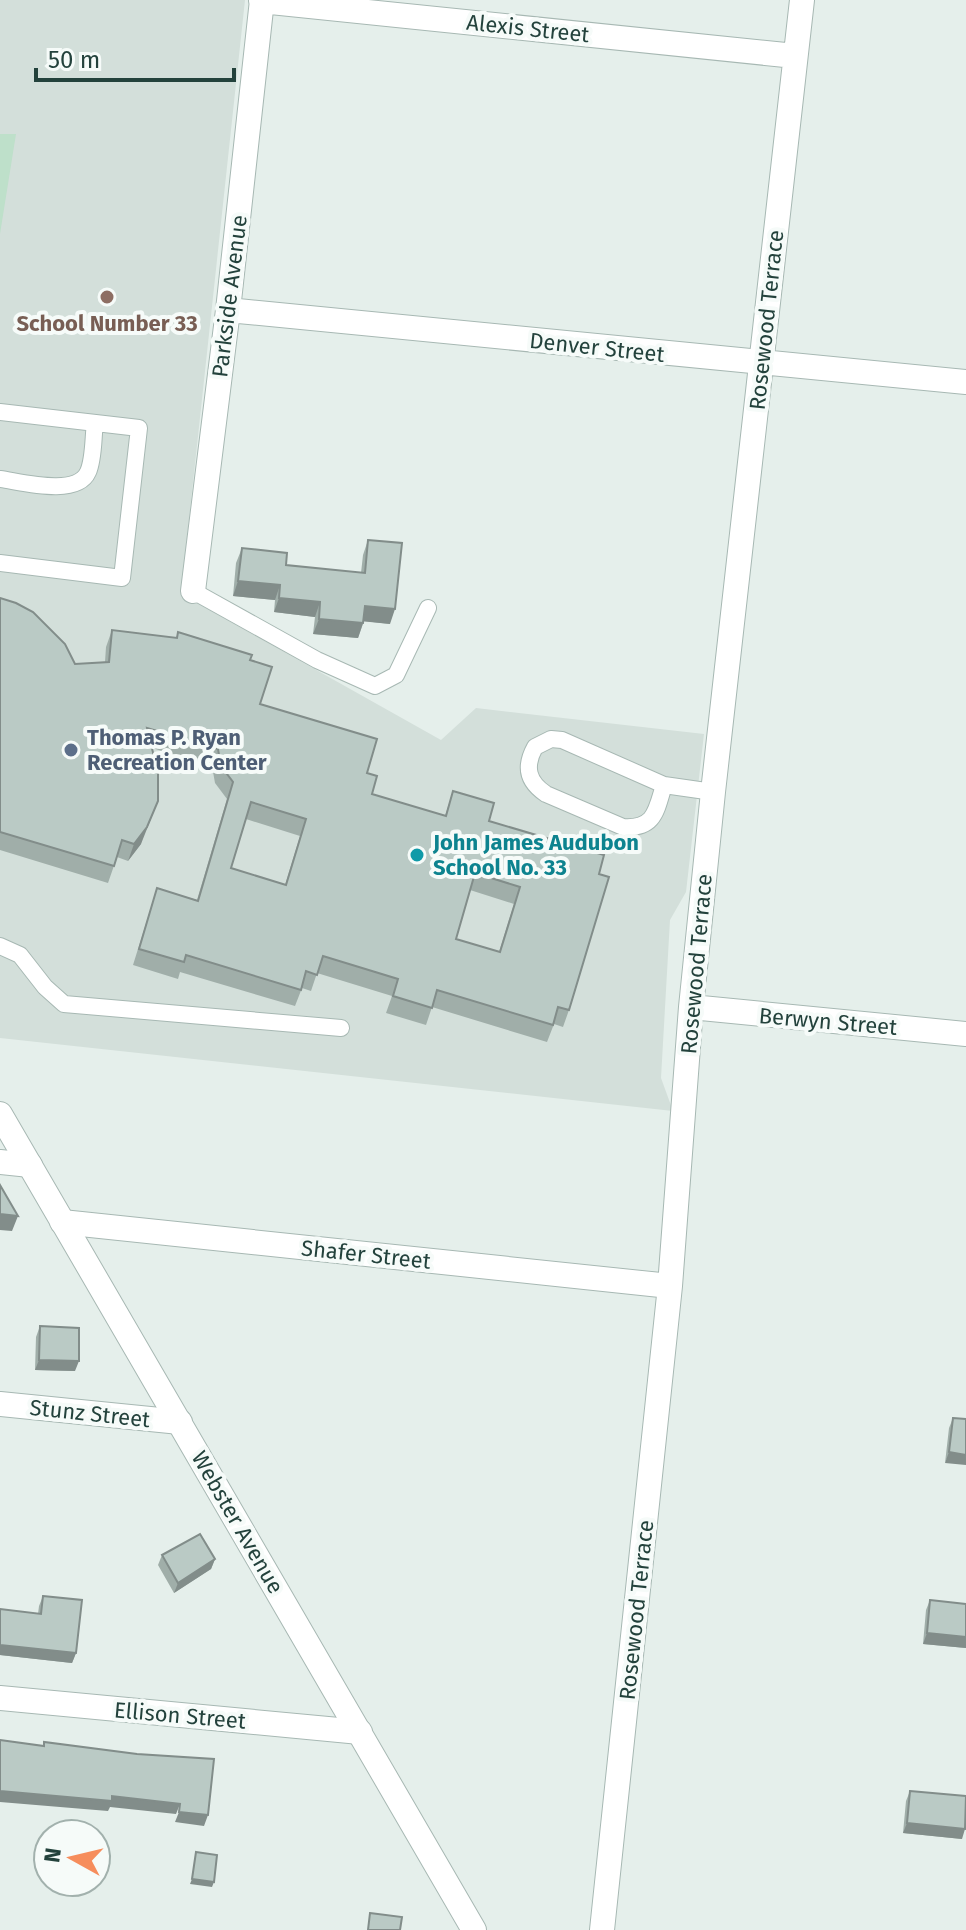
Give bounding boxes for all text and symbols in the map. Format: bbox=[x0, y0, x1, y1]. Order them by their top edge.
street label: Alexis Street bbox=[465, 9, 591, 48]
scale bar bbox=[36, 32, 234, 82]
text: 50 m bbox=[48, 46, 100, 74]
street label: Parkside Avenue bbox=[206, 213, 253, 379]
street label: Rosewood Terrace bbox=[744, 229, 789, 411]
marker: School Number 33 bbox=[98, 288, 116, 306]
place label: School Number 33 bbox=[16, 310, 198, 337]
street label: Denver Street bbox=[528, 327, 666, 368]
place label: Thomas P. Ryan Recreation Center bbox=[87, 724, 267, 776]
marker: Thomas P. Ryan Recreation Center bbox=[62, 741, 80, 759]
place label: John James Audubon School No. 33 bbox=[432, 829, 639, 881]
marker: John James Audubon School No. 33 bbox=[408, 846, 426, 864]
street label: Rosewood Terrace bbox=[675, 873, 718, 1055]
street label: Berwyn Street bbox=[758, 1002, 898, 1041]
street label: Shafer Street bbox=[300, 1234, 432, 1275]
street label: Stunz Street bbox=[28, 1394, 151, 1433]
street label: Webster Avenue bbox=[186, 1446, 289, 1598]
street label: Rosewood Terrace bbox=[614, 1519, 659, 1701]
street label: Ellison Street bbox=[113, 1696, 247, 1735]
north arrow bbox=[32, 1818, 112, 1898]
text: N bbox=[38, 1846, 67, 1864]

